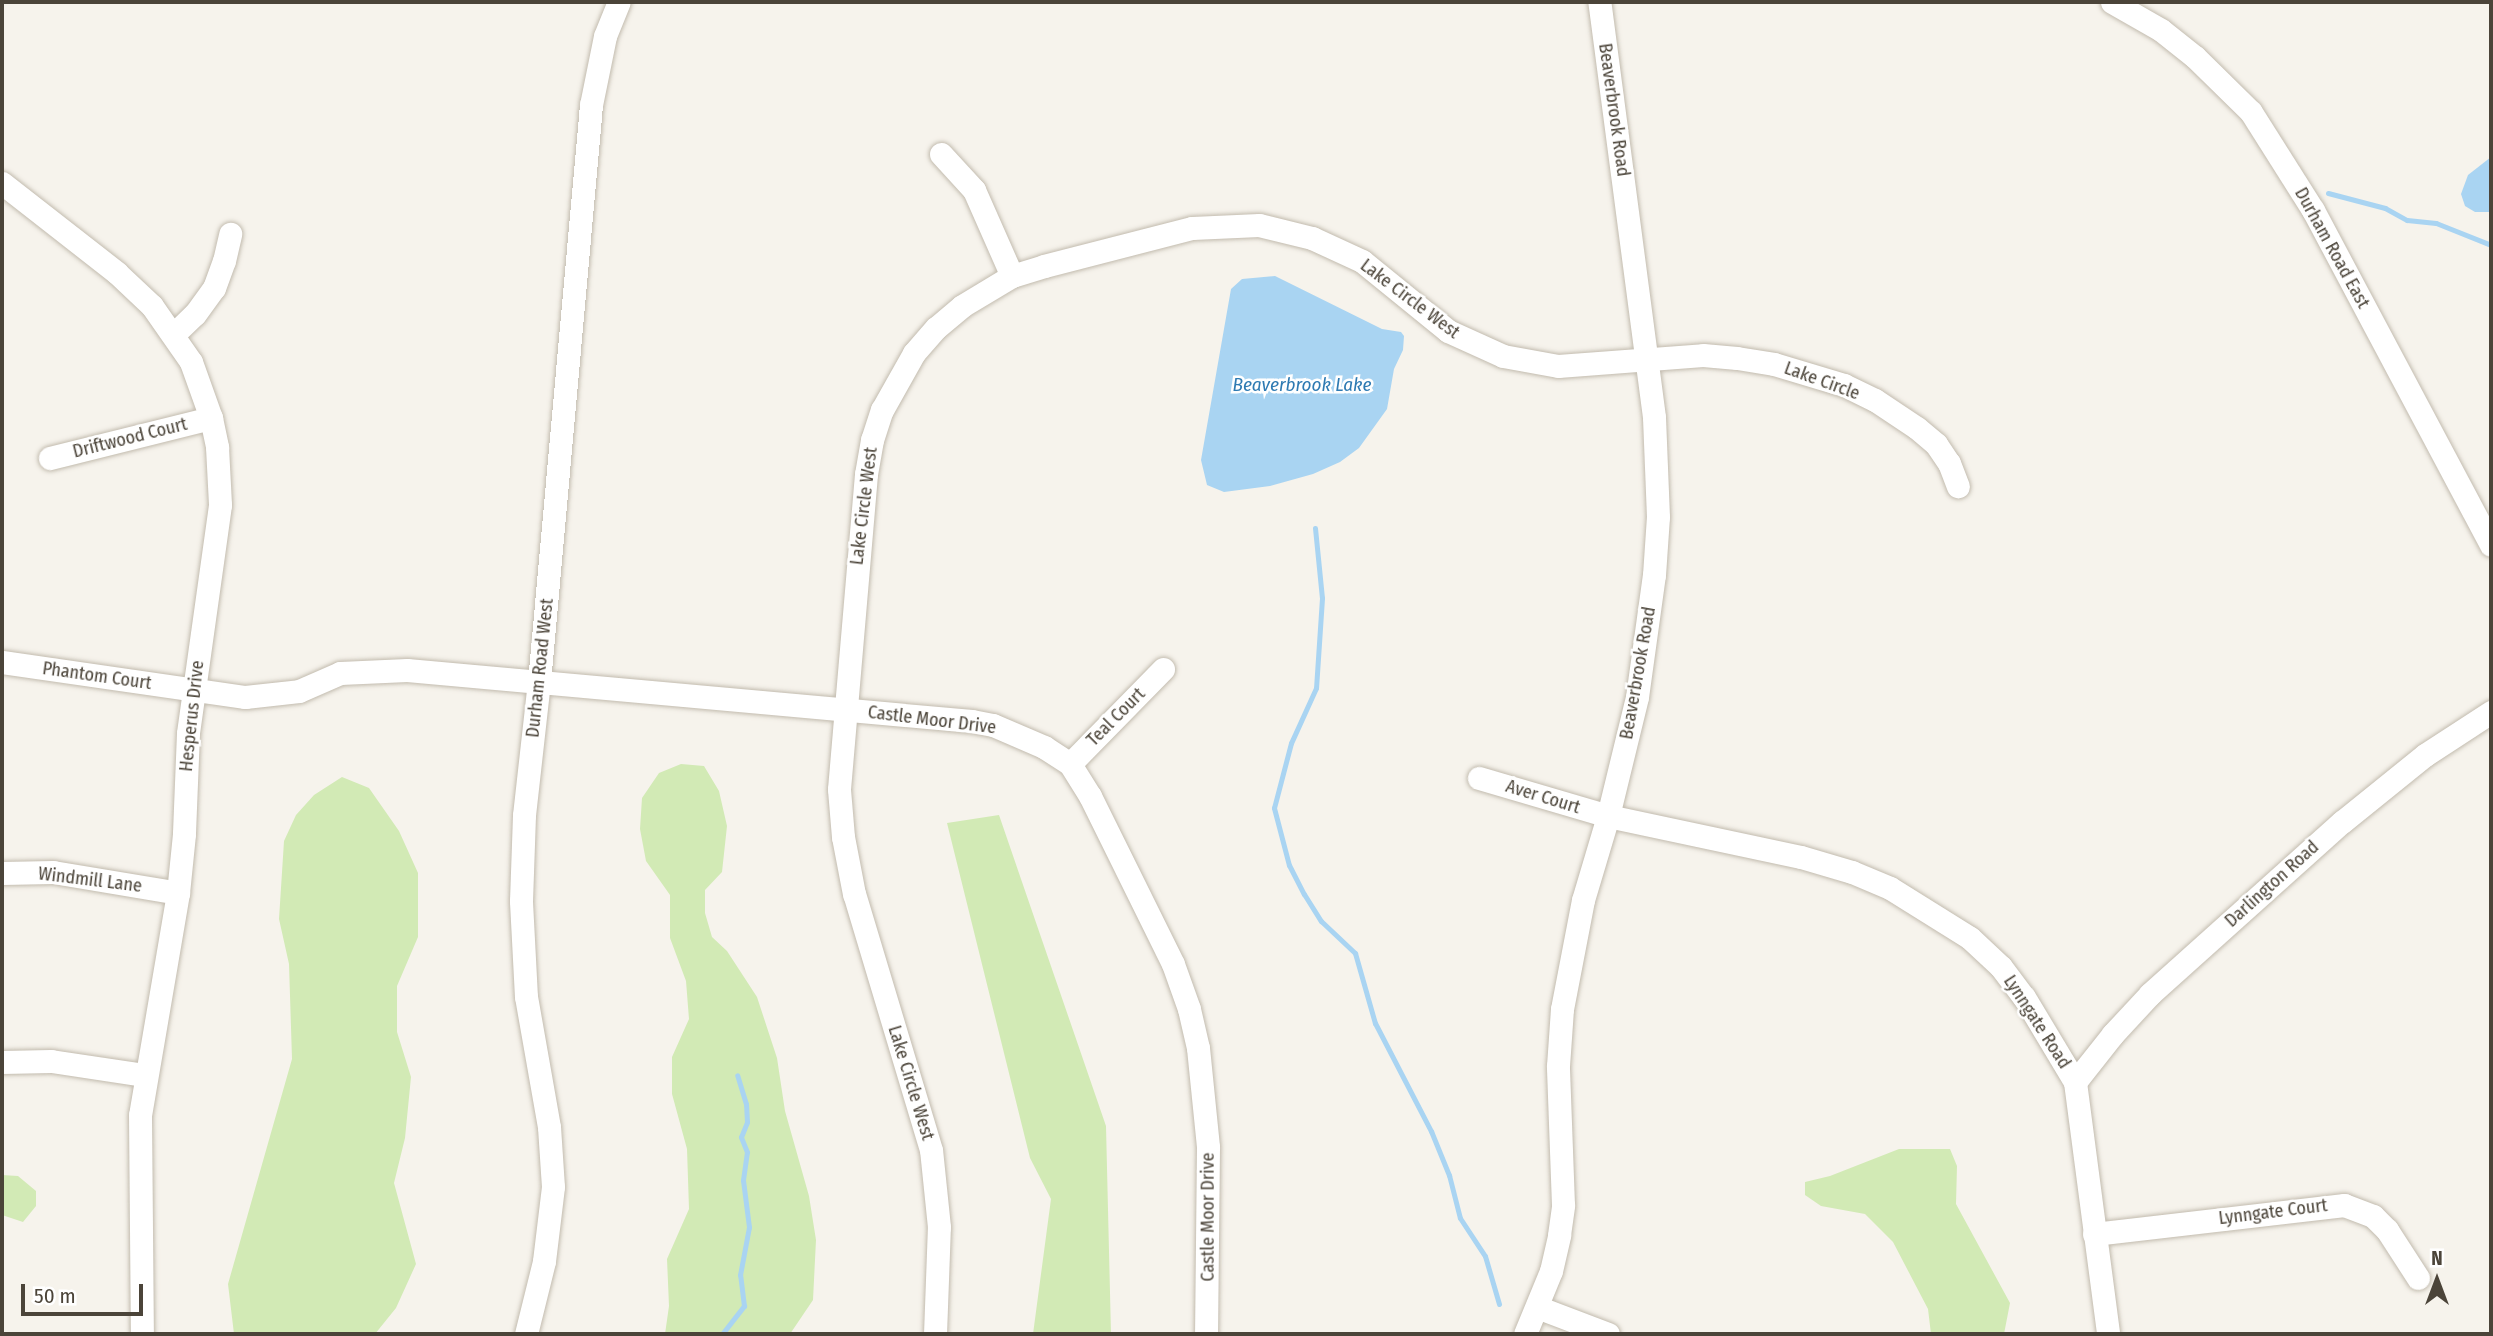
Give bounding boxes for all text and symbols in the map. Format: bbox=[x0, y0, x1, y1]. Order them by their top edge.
street label: Beaverbrook Road bbox=[1594, 42, 1634, 178]
street label: Durham Road East bbox=[2290, 184, 2374, 312]
street label: Lake Circle West bbox=[1356, 255, 1464, 343]
street label: Lake Circle bbox=[1781, 357, 1863, 405]
water label: Beaverbrook Lake bbox=[1233, 374, 1371, 396]
street label: Driftwood Court bbox=[71, 413, 189, 463]
street label: Lake Circle West bbox=[846, 446, 882, 566]
street label: Durham Road West bbox=[522, 597, 558, 739]
street label: Beaverbrook Road bbox=[1616, 605, 1660, 741]
street label: Phantom Court bbox=[41, 658, 153, 694]
street label: Hesperus Drive bbox=[175, 659, 209, 773]
street label: Teal Court bbox=[1082, 683, 1150, 751]
street label: Castle Moor Drive bbox=[867, 701, 997, 739]
street label: Aver Court bbox=[1503, 775, 1583, 819]
street label: Darlington Road bbox=[2221, 836, 2323, 932]
street label: Windmill Lane bbox=[37, 863, 143, 897]
street label: Lynngate Road bbox=[1999, 971, 2075, 1073]
street label: Lake Circle West bbox=[883, 1023, 939, 1143]
street label: Castle Moor Drive bbox=[1197, 1152, 1219, 1282]
street label: Lynngate Court bbox=[2217, 1195, 2329, 1229]
north arrow bbox=[2402, 1245, 2472, 1315]
text: N bbox=[2431, 1247, 2443, 1270]
scale bar bbox=[24, 1270, 147, 1314]
text: 50 m bbox=[34, 1283, 76, 1309]

